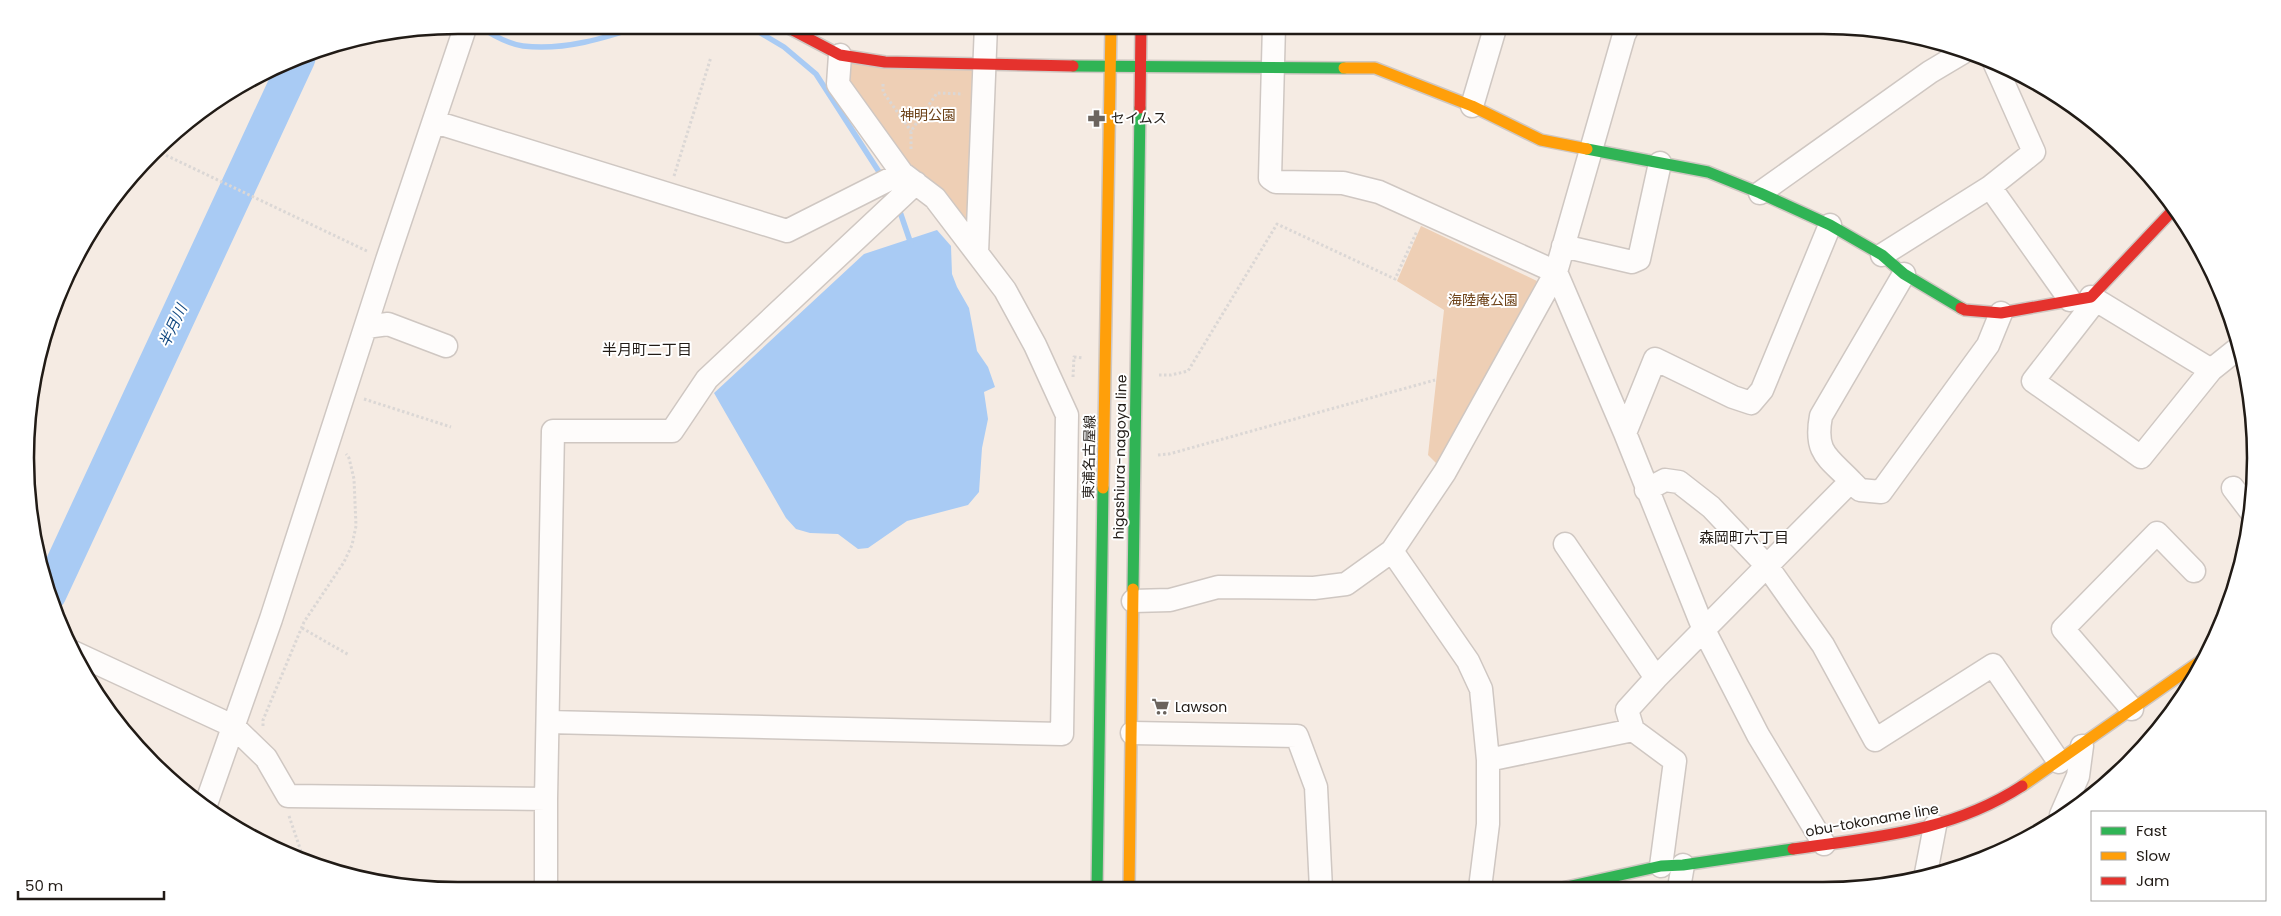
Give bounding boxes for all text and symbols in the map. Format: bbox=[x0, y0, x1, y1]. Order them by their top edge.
park label: 神明公園 bbox=[900, 105, 956, 125]
pharmacy icon: セイムス bbox=[1087, 108, 1107, 128]
place label: セイムス bbox=[1111, 108, 1167, 128]
park label: 海陸庵公園 bbox=[1448, 290, 1518, 310]
water label: 半月川 bbox=[154, 299, 192, 351]
district label: 半月町二丁目 bbox=[602, 339, 692, 360]
street label: higashiura-nagoya line bbox=[1109, 374, 1131, 540]
street label: 東浦名古屋線 bbox=[1078, 415, 1100, 499]
district label: 森岡町六丁目 bbox=[1699, 527, 1789, 548]
supermarket icon: Lawson bbox=[1151, 697, 1171, 717]
place label: Lawson bbox=[1175, 697, 1227, 717]
street label: obu-tokoname line bbox=[1804, 798, 1941, 842]
legend bbox=[2091, 811, 2266, 901]
text: Fast bbox=[2136, 820, 2167, 841]
text: Slow bbox=[2136, 845, 2171, 866]
scale bar bbox=[18, 868, 164, 900]
text: Jam bbox=[2136, 870, 2170, 891]
text: 50 m bbox=[25, 875, 63, 896]

